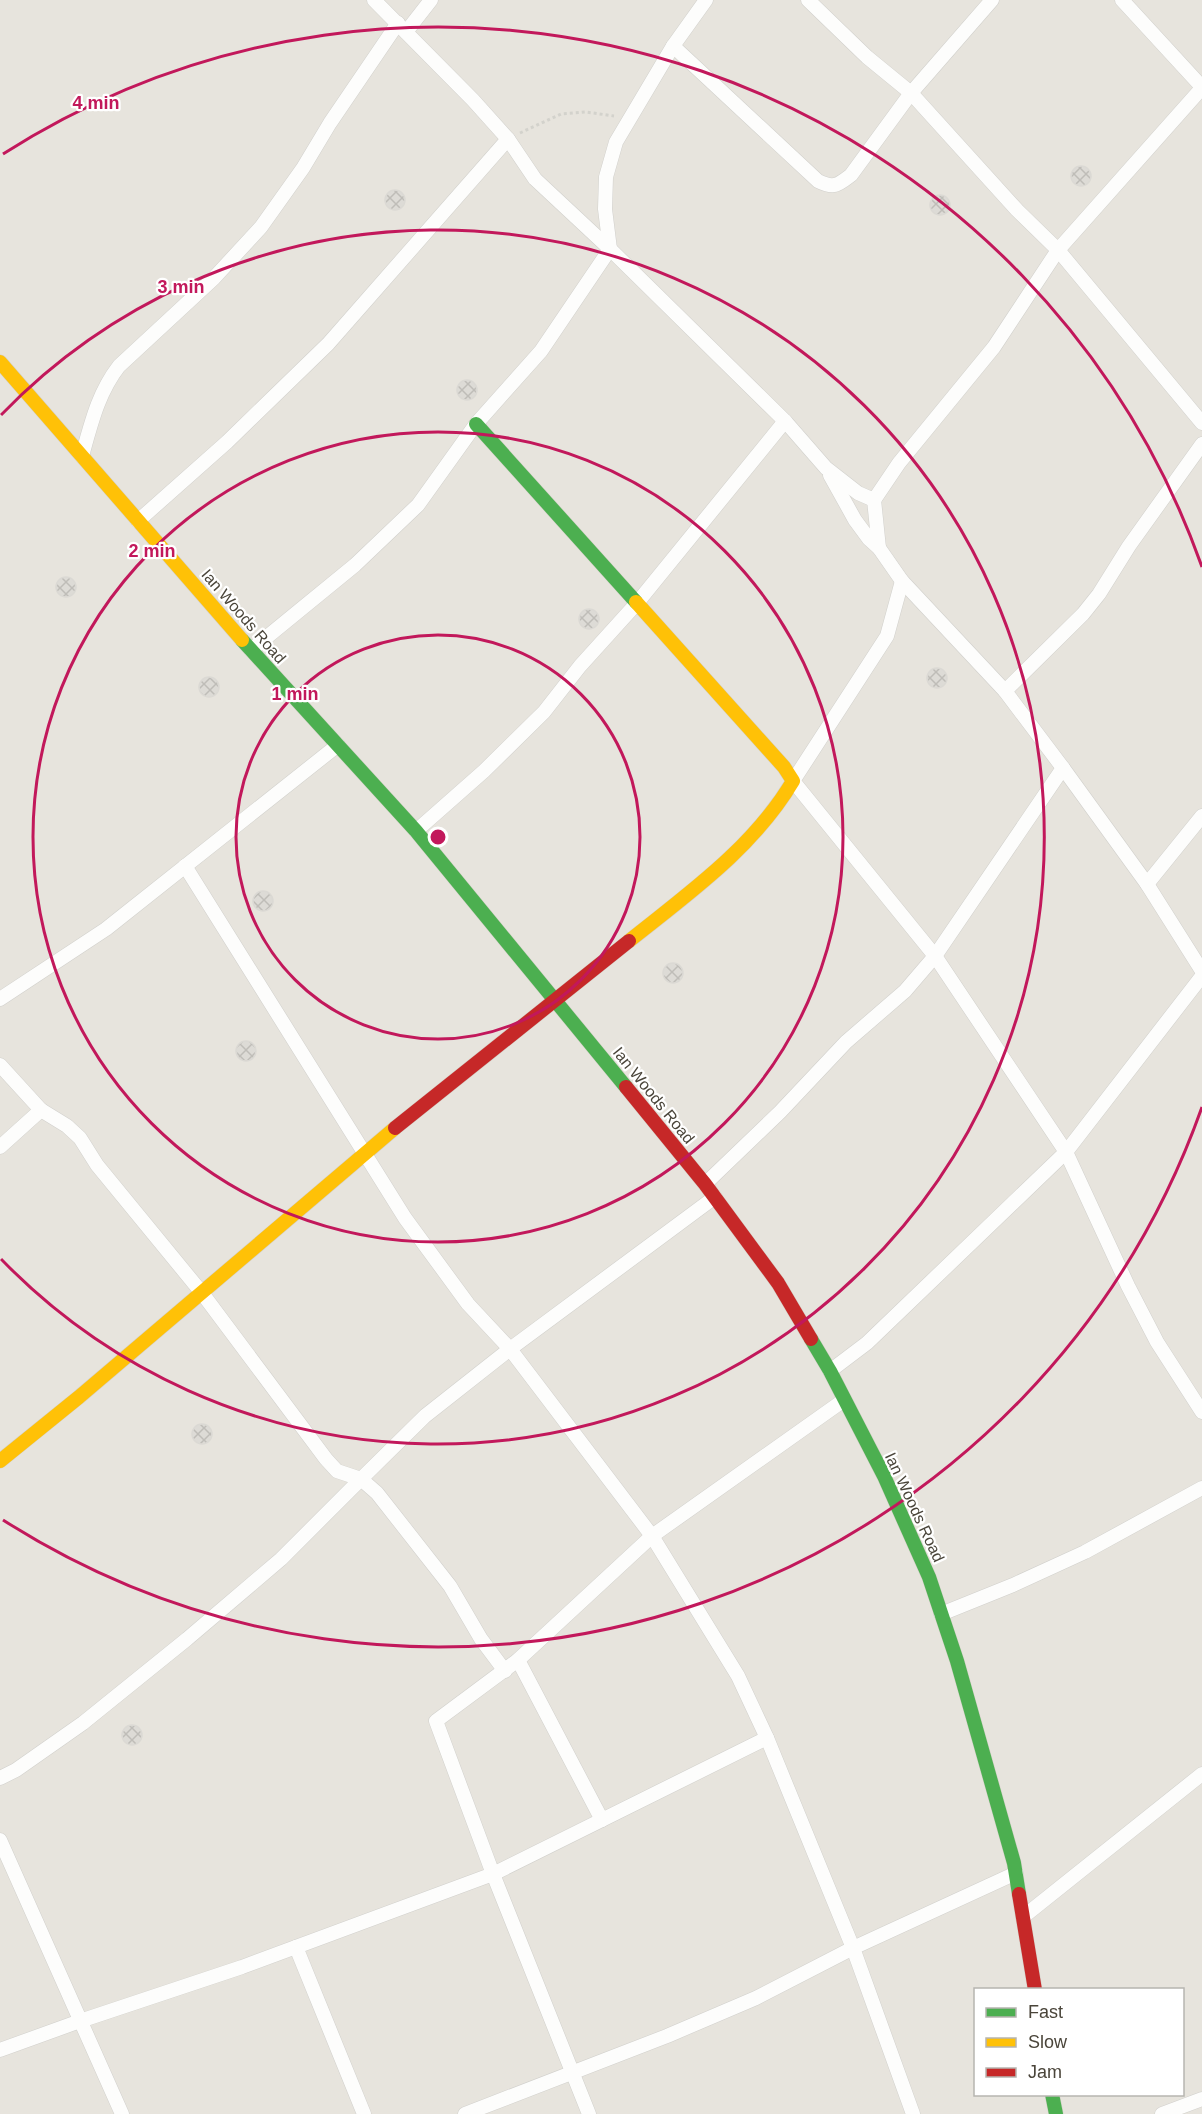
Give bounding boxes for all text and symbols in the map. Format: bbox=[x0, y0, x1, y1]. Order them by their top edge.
text: 4 min bbox=[72, 93, 120, 113]
text: 3 min bbox=[157, 277, 205, 297]
text: 2 min bbox=[128, 541, 176, 561]
street label: Ian Woods Road bbox=[198, 566, 289, 667]
text: 1 min bbox=[271, 684, 319, 704]
centre of rings bbox=[428, 827, 448, 847]
street label: Ian Woods Road bbox=[610, 1044, 698, 1147]
street label: Ian Woods Road bbox=[882, 1450, 947, 1565]
legend bbox=[974, 1988, 1184, 2096]
text: Fast bbox=[1028, 2002, 1063, 2022]
text: Slow bbox=[1028, 2032, 1068, 2052]
text: Jam bbox=[1028, 2062, 1062, 2082]

